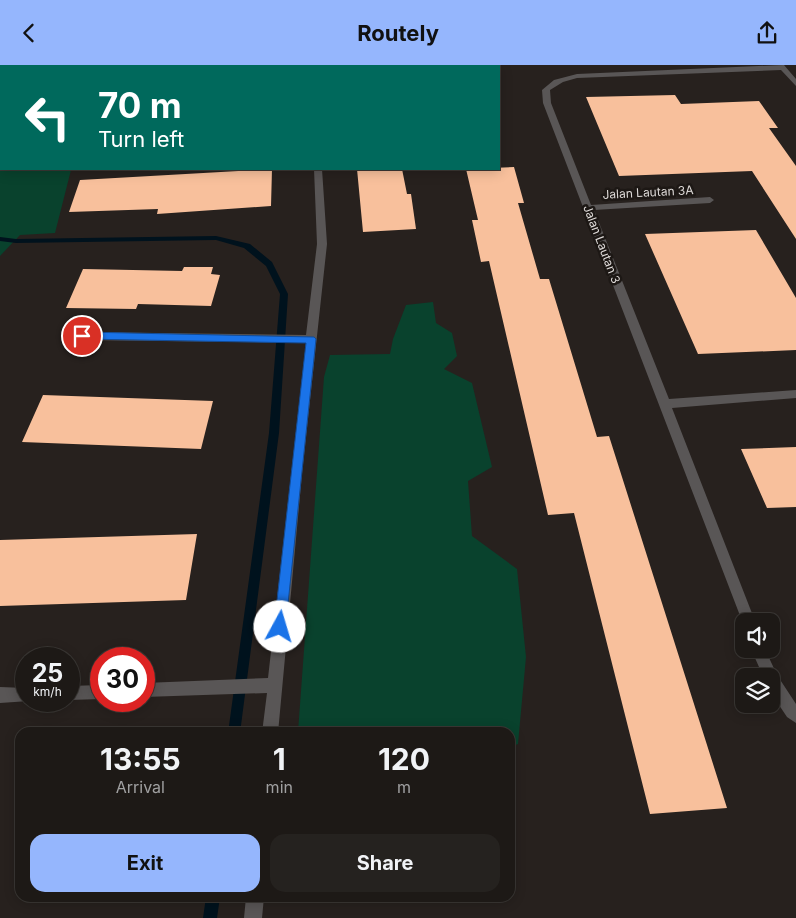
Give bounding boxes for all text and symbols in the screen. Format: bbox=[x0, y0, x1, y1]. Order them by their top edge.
icon: back bbox=[15, 19, 43, 47]
icon: share bbox=[753, 19, 781, 47]
text: Routely bbox=[357, 20, 439, 46]
text: 70 m bbox=[98, 84, 182, 126]
icon: left bbox=[15, 85, 80, 150]
text: Turn left bbox=[98, 126, 184, 152]
street label: Jalan Lautan 3A bbox=[602, 182, 694, 202]
street label: Jalan Lautan 3 bbox=[580, 203, 624, 285]
pin bbox=[61, 315, 103, 357]
icon: arrive bbox=[68, 322, 96, 350]
position arrow bbox=[253, 600, 305, 652]
map controls bbox=[735, 613, 780, 713]
button: sound bbox=[735, 613, 780, 658]
speed limit sign: 30 bbox=[90, 647, 155, 712]
text: 25 bbox=[32, 658, 63, 688]
button: layers bbox=[735, 668, 780, 713]
text: km/h bbox=[33, 684, 62, 699]
text: 13:55 bbox=[100, 741, 181, 777]
text: 1 bbox=[273, 741, 286, 777]
text: 120 bbox=[378, 741, 430, 777]
text: Arrival bbox=[116, 777, 165, 797]
text: min bbox=[266, 777, 293, 797]
text: m bbox=[397, 777, 411, 797]
button: Exit bbox=[30, 834, 260, 892]
button: Share bbox=[270, 834, 500, 892]

